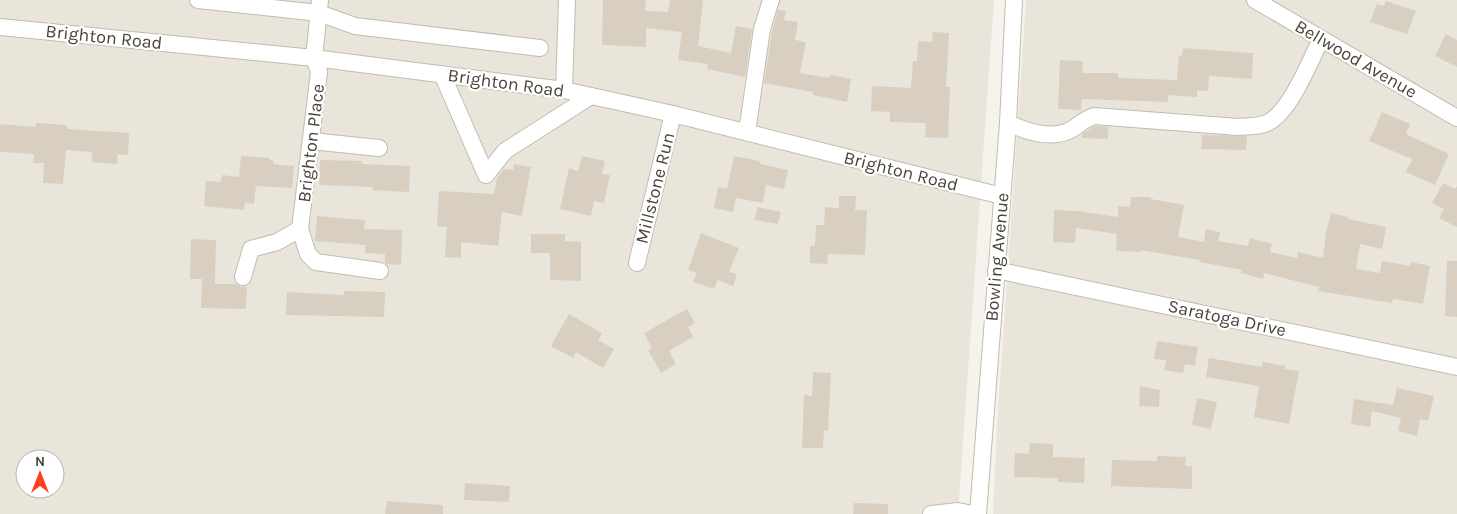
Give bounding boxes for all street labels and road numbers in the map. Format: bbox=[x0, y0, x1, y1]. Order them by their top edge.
street label: Bellwood Avenue bbox=[1291, 15, 1421, 103]
street label: Brighton Road bbox=[45, 20, 163, 54]
street label: Brighton Road bbox=[446, 64, 566, 102]
street label: Brighton Place bbox=[293, 82, 329, 204]
street label: Millstone Run bbox=[631, 130, 679, 246]
street label: Brighton Road bbox=[841, 146, 961, 196]
street label: Bowling Avenue bbox=[980, 192, 1014, 322]
street label: Saratoga Drive bbox=[1166, 295, 1288, 341]

